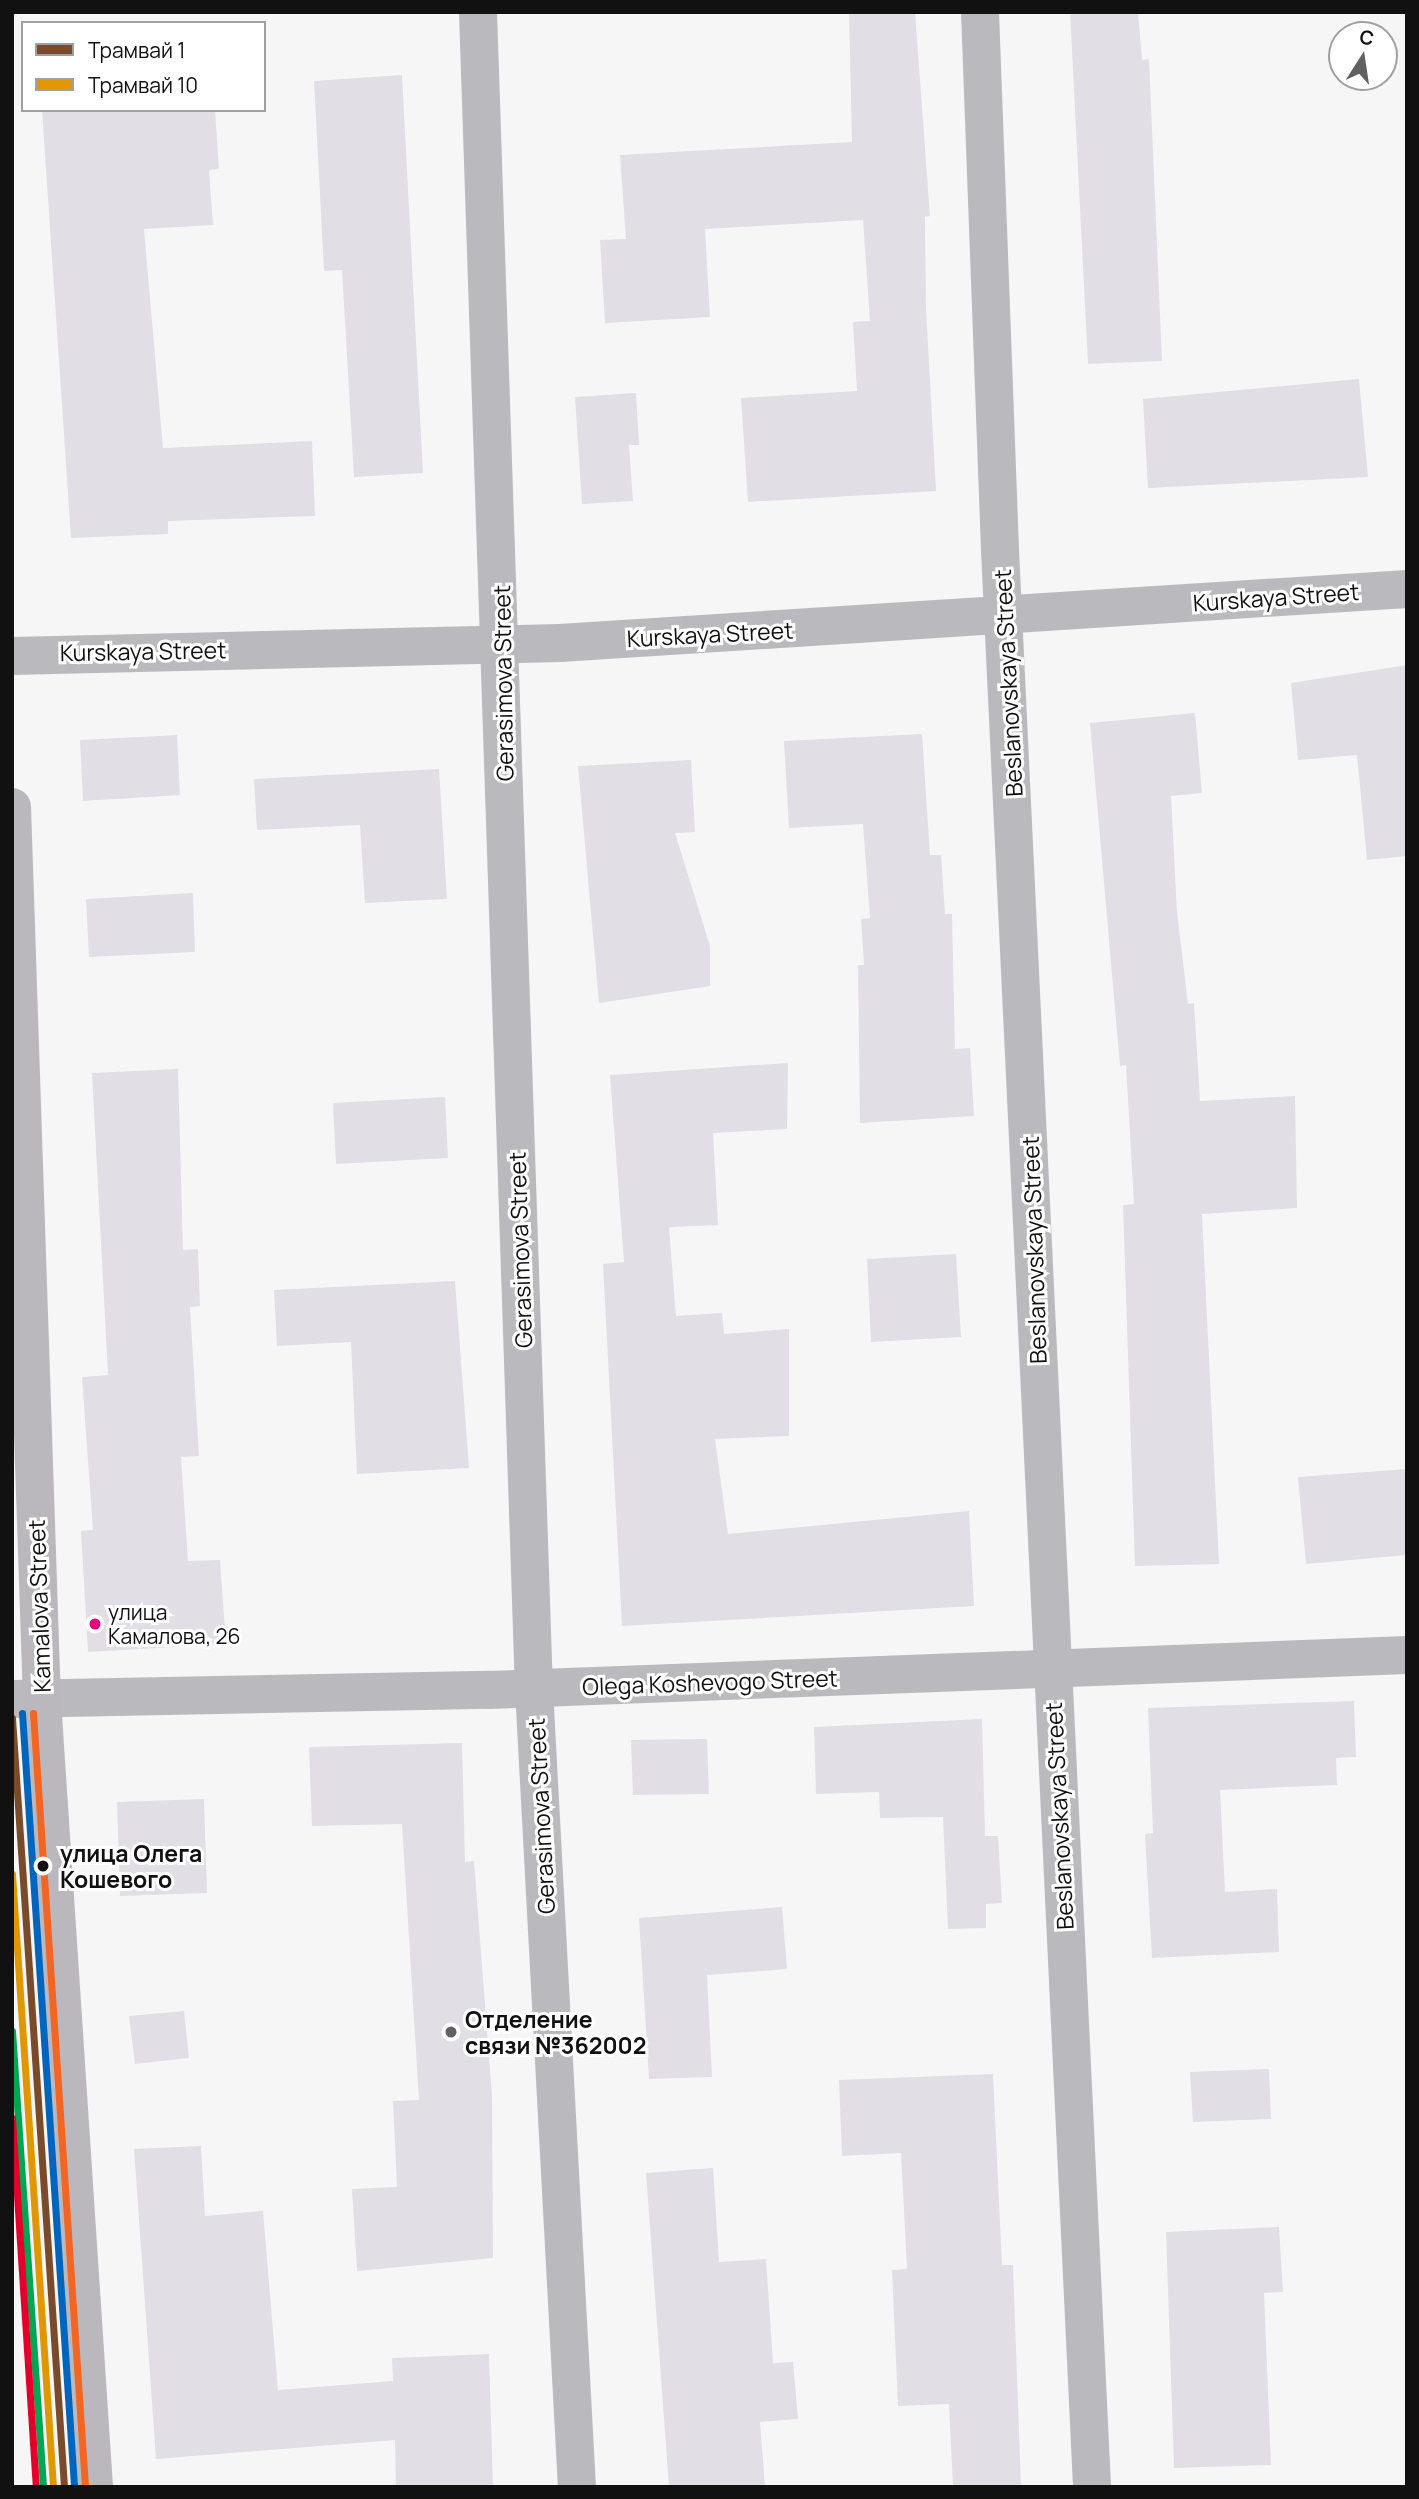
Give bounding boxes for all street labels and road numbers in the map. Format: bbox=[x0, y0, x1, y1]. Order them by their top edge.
street label: Beslanovskaya Street bbox=[988, 568, 1028, 798]
street label: Kurskaya Street bbox=[1192, 577, 1360, 617]
street label: Gerasimova Street bbox=[487, 585, 519, 781]
street label: Kurskaya Street bbox=[626, 616, 794, 652]
street label: Kurskaya Street bbox=[60, 636, 226, 666]
street label: Beslanovskaya Street bbox=[1016, 1136, 1052, 1364]
street label: Gerasimova Street bbox=[503, 1151, 537, 1349]
street label: Kamalova Street bbox=[22, 1519, 56, 1693]
street label: Olega Koshevogo Street bbox=[582, 1664, 838, 1700]
street label: Beslanovskaya Street bbox=[1039, 1701, 1079, 1931]
street label: Gerasimova Street bbox=[522, 1717, 560, 1915]

